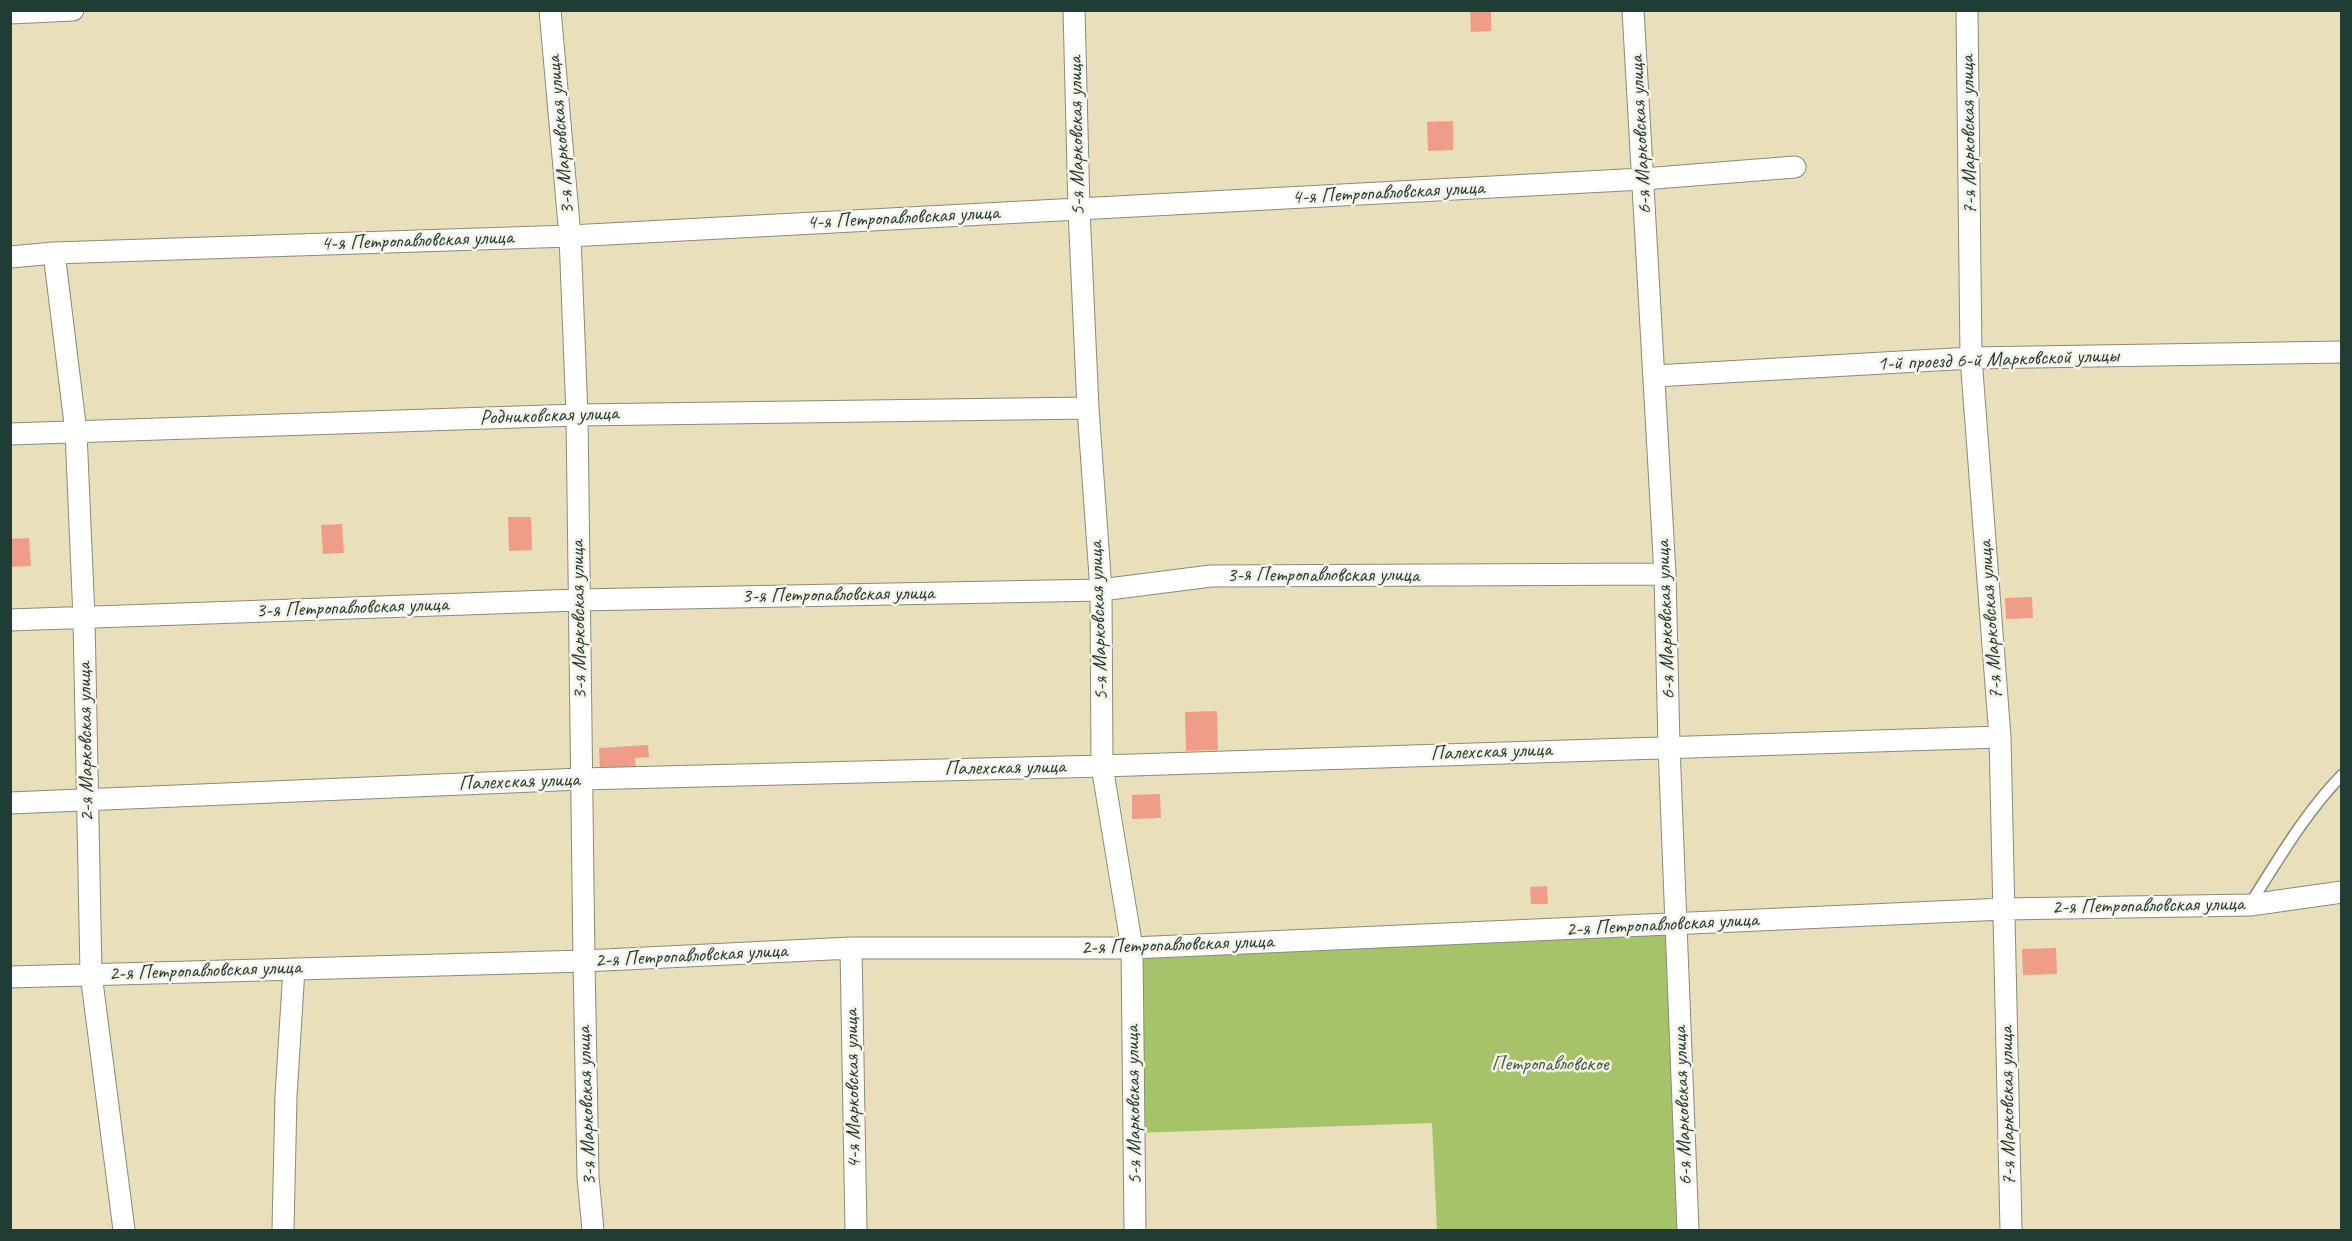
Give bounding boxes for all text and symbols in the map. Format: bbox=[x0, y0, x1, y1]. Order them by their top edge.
street label: 3-я Марковская улица bbox=[541, 54, 581, 216]
street label: 6-я Марковская улица bbox=[1624, 55, 1658, 215]
street label: 7-я Марковская улица bbox=[1955, 55, 1983, 215]
street label: 5-я Марковская улица bbox=[1063, 56, 1091, 216]
street label: 4-я Петропавловская улица bbox=[1291, 175, 1485, 211]
street label: 4-я Петропавловская улица bbox=[806, 200, 1000, 236]
street label: 4-я Петропавловская улица bbox=[320, 225, 514, 257]
street label: 1-й проезд 6-й Марковской улицы bbox=[1877, 343, 2119, 377]
street label: Родниковская улица bbox=[479, 401, 619, 431]
street label: 3-я Марковская улица bbox=[565, 540, 593, 700]
street label: 6-я Марковская улица bbox=[1651, 540, 1681, 700]
street label: 7-я Марковская улица bbox=[1973, 540, 2009, 700]
street label: 5-я Марковская улица bbox=[1084, 541, 1114, 701]
street label: 3-я Петропавловская улица bbox=[1227, 562, 1419, 588]
street label: 3-я Петропавловская улица bbox=[741, 581, 935, 609]
street label: 3-я Петропавловская улица bbox=[255, 592, 449, 624]
street label: 2-я Марковская улица bbox=[72, 662, 100, 822]
street label: Палехская улица bbox=[1430, 737, 1552, 767]
street label: Палехская улица bbox=[944, 754, 1066, 782]
street label: Палехская улица bbox=[458, 767, 580, 797]
street label: 2-я Петропавловская улица bbox=[2051, 892, 2245, 920]
street label: 2-я Петропавловская улица bbox=[1565, 907, 1759, 943]
street label: 2-я Петропавловская улица bbox=[1080, 929, 1274, 961]
street label: 2-я Петропавловская улица bbox=[594, 938, 788, 974]
street label: 2-я Петропавловская улица bbox=[108, 955, 302, 987]
street label: 4-я Марковская улица bbox=[839, 1009, 867, 1169]
street label: 5-я Марковская улица bbox=[1120, 1025, 1148, 1185]
street label: 3-я Марковская улица bbox=[572, 1026, 602, 1186]
street label: 6-я Марковская улица bbox=[1668, 1026, 1698, 1186]
street label: 7-я Марковская улица bbox=[1994, 1026, 2022, 1186]
park label: Петропавловское bbox=[1492, 1051, 1608, 1077]

